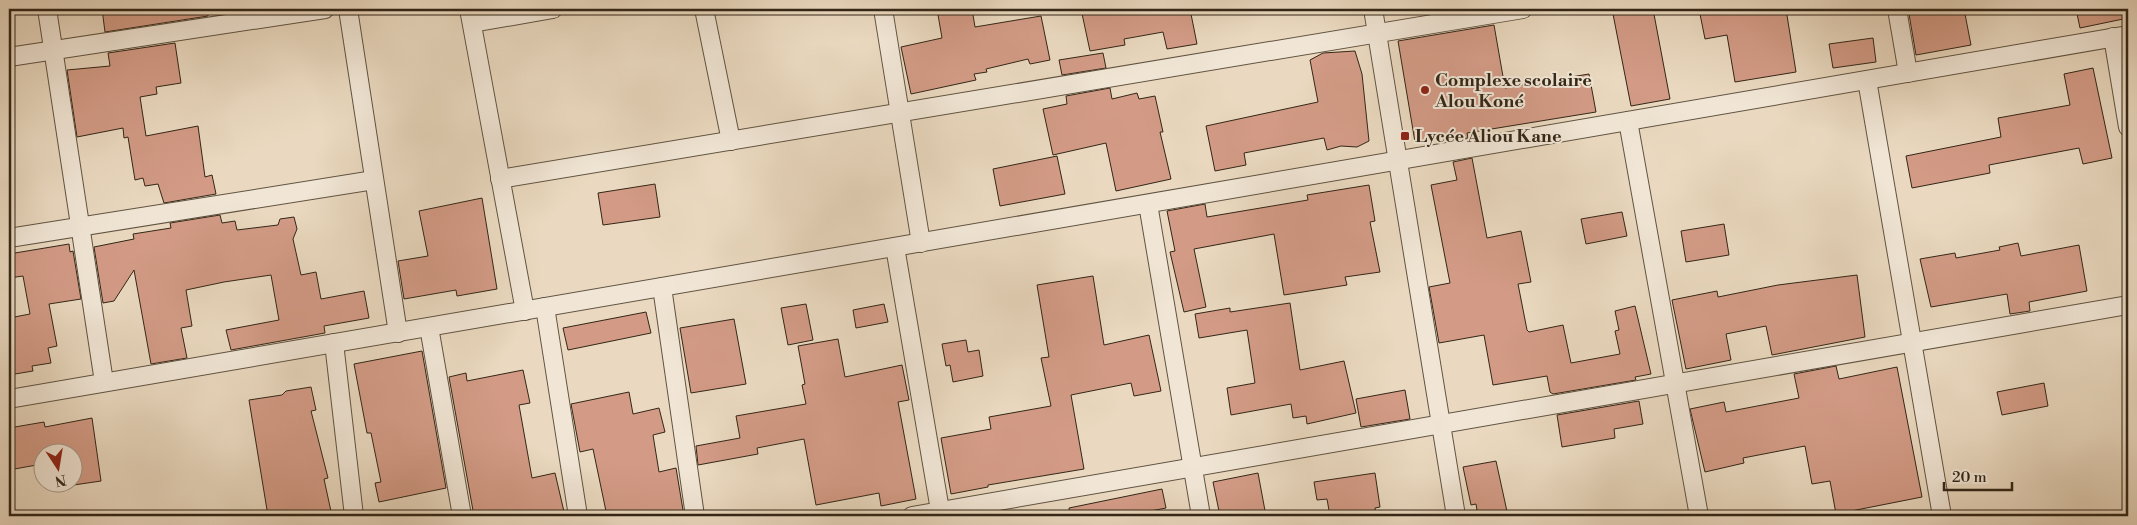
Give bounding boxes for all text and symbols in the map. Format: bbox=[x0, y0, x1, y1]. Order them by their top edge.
place label: Complexe scolaire Alou Koné bbox=[1434, 69, 1592, 113]
marker: Complexe scolaire Alou Koné bbox=[1419, 84, 1431, 96]
place label: Lycée Aliou Kane bbox=[1415, 125, 1562, 148]
marker: Lycée Aliou Kane bbox=[1399, 130, 1411, 142]
north arrow bbox=[32, 442, 82, 492]
scale bar bbox=[1944, 460, 2012, 492]
text: 20 m bbox=[1952, 468, 1987, 487]
text: N bbox=[53, 470, 68, 490]

